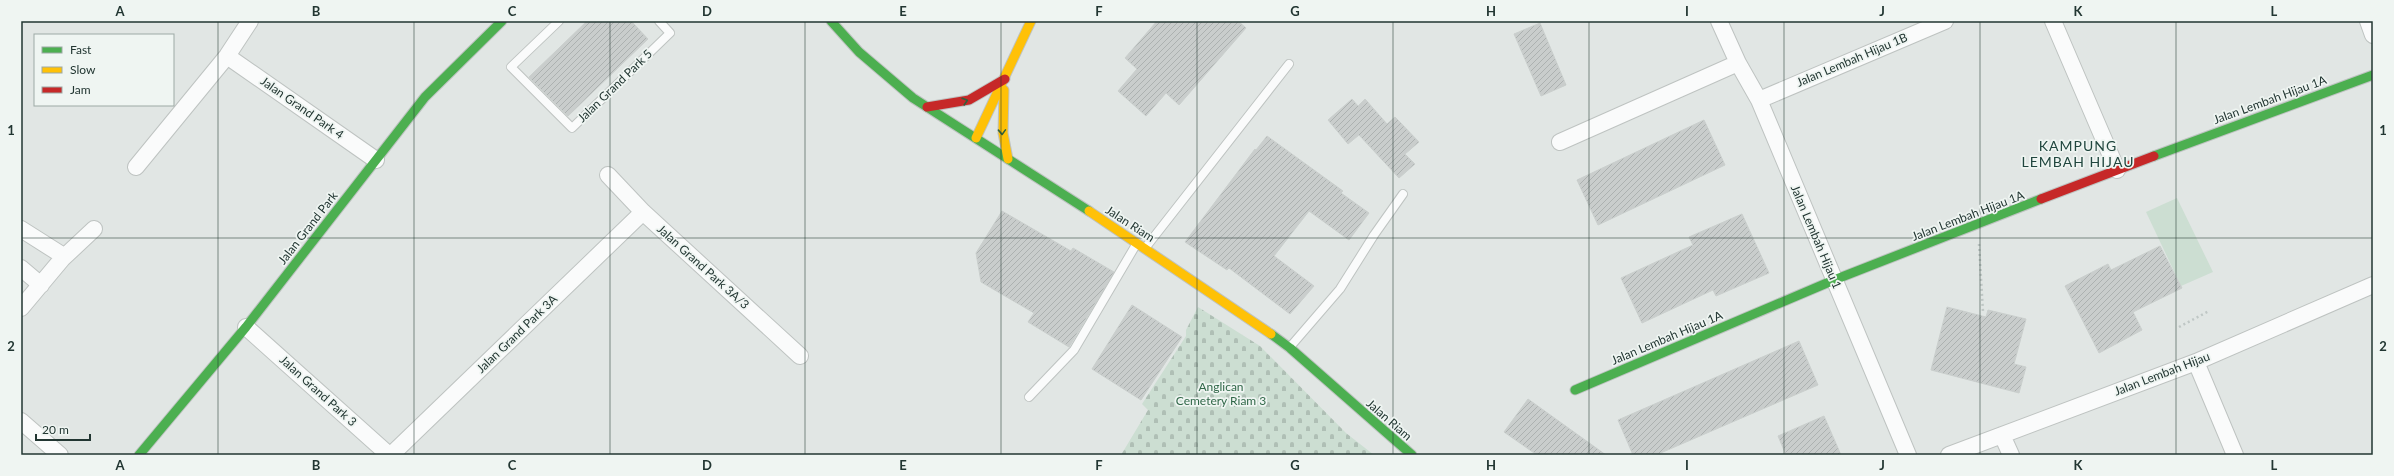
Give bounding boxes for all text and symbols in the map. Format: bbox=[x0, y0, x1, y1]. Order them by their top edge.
text: A bbox=[114, 3, 125, 19]
text: B bbox=[312, 3, 321, 19]
text: C bbox=[508, 3, 517, 19]
text: D bbox=[702, 3, 712, 19]
text: E bbox=[899, 3, 907, 19]
text: F bbox=[1095, 3, 1103, 19]
text: G bbox=[1290, 3, 1300, 19]
text: H bbox=[1486, 3, 1496, 19]
text: I bbox=[1685, 3, 1689, 19]
text: J bbox=[1879, 3, 1885, 19]
text: K bbox=[2074, 3, 2084, 19]
text: L bbox=[2271, 3, 2278, 19]
street label: Jalan Lembah Hijau 1B bbox=[1794, 29, 1910, 90]
legend bbox=[34, 34, 174, 106]
text: Fast bbox=[70, 42, 92, 57]
street label: Jalan Grand Park 5 bbox=[574, 46, 655, 125]
text: Slow bbox=[70, 62, 96, 77]
street label: Jalan Lembah Hijau 1A bbox=[2211, 72, 2329, 127]
street label: Jalan Grand Park 4 bbox=[258, 73, 347, 142]
text: Jam bbox=[70, 82, 91, 97]
one-way arrow bbox=[962, 97, 969, 105]
text: 1 bbox=[7, 122, 15, 138]
text: 1 bbox=[2379, 122, 2387, 138]
one-way arrow bbox=[997, 129, 1006, 135]
district label: KAMPUNG LEMBAH HIJAU bbox=[2022, 137, 2134, 170]
street label: Jalan Lembah Hijau 1 bbox=[1788, 183, 1845, 291]
street label: Jalan Lembah Hijau 1A bbox=[1909, 187, 2027, 244]
street label: Jalan Grand Park bbox=[275, 188, 341, 267]
street label: Jalan Riam bbox=[1103, 202, 1158, 245]
street label: Jalan Grand Park 3A/3 bbox=[654, 221, 752, 312]
street label: Jalan Grand Park 3A bbox=[473, 291, 561, 376]
street label: Jalan Lembah Hijau 1A bbox=[1609, 307, 1725, 368]
text: 2 bbox=[7, 338, 15, 354]
text: 2 bbox=[2379, 338, 2387, 354]
street label: Jalan Lembah Hijau bbox=[2112, 348, 2212, 399]
street label: Jalan Grand Park 3 bbox=[277, 352, 360, 429]
park label: Anglican Cemetery Riam 3 bbox=[1176, 379, 1266, 408]
street label: Jalan Riam bbox=[1363, 396, 1415, 444]
scale bar bbox=[36, 416, 90, 442]
text: 20 m bbox=[42, 422, 69, 437]
text: A bbox=[114, 457, 125, 473]
text: B bbox=[312, 457, 321, 473]
text: C bbox=[508, 457, 517, 473]
text: D bbox=[702, 457, 712, 473]
text: E bbox=[899, 457, 907, 473]
text: F bbox=[1095, 457, 1103, 473]
text: G bbox=[1290, 457, 1300, 473]
text: H bbox=[1486, 457, 1496, 473]
text: I bbox=[1685, 457, 1689, 473]
text: J bbox=[1879, 457, 1885, 473]
text: K bbox=[2074, 457, 2084, 473]
text: L bbox=[2271, 457, 2278, 473]

